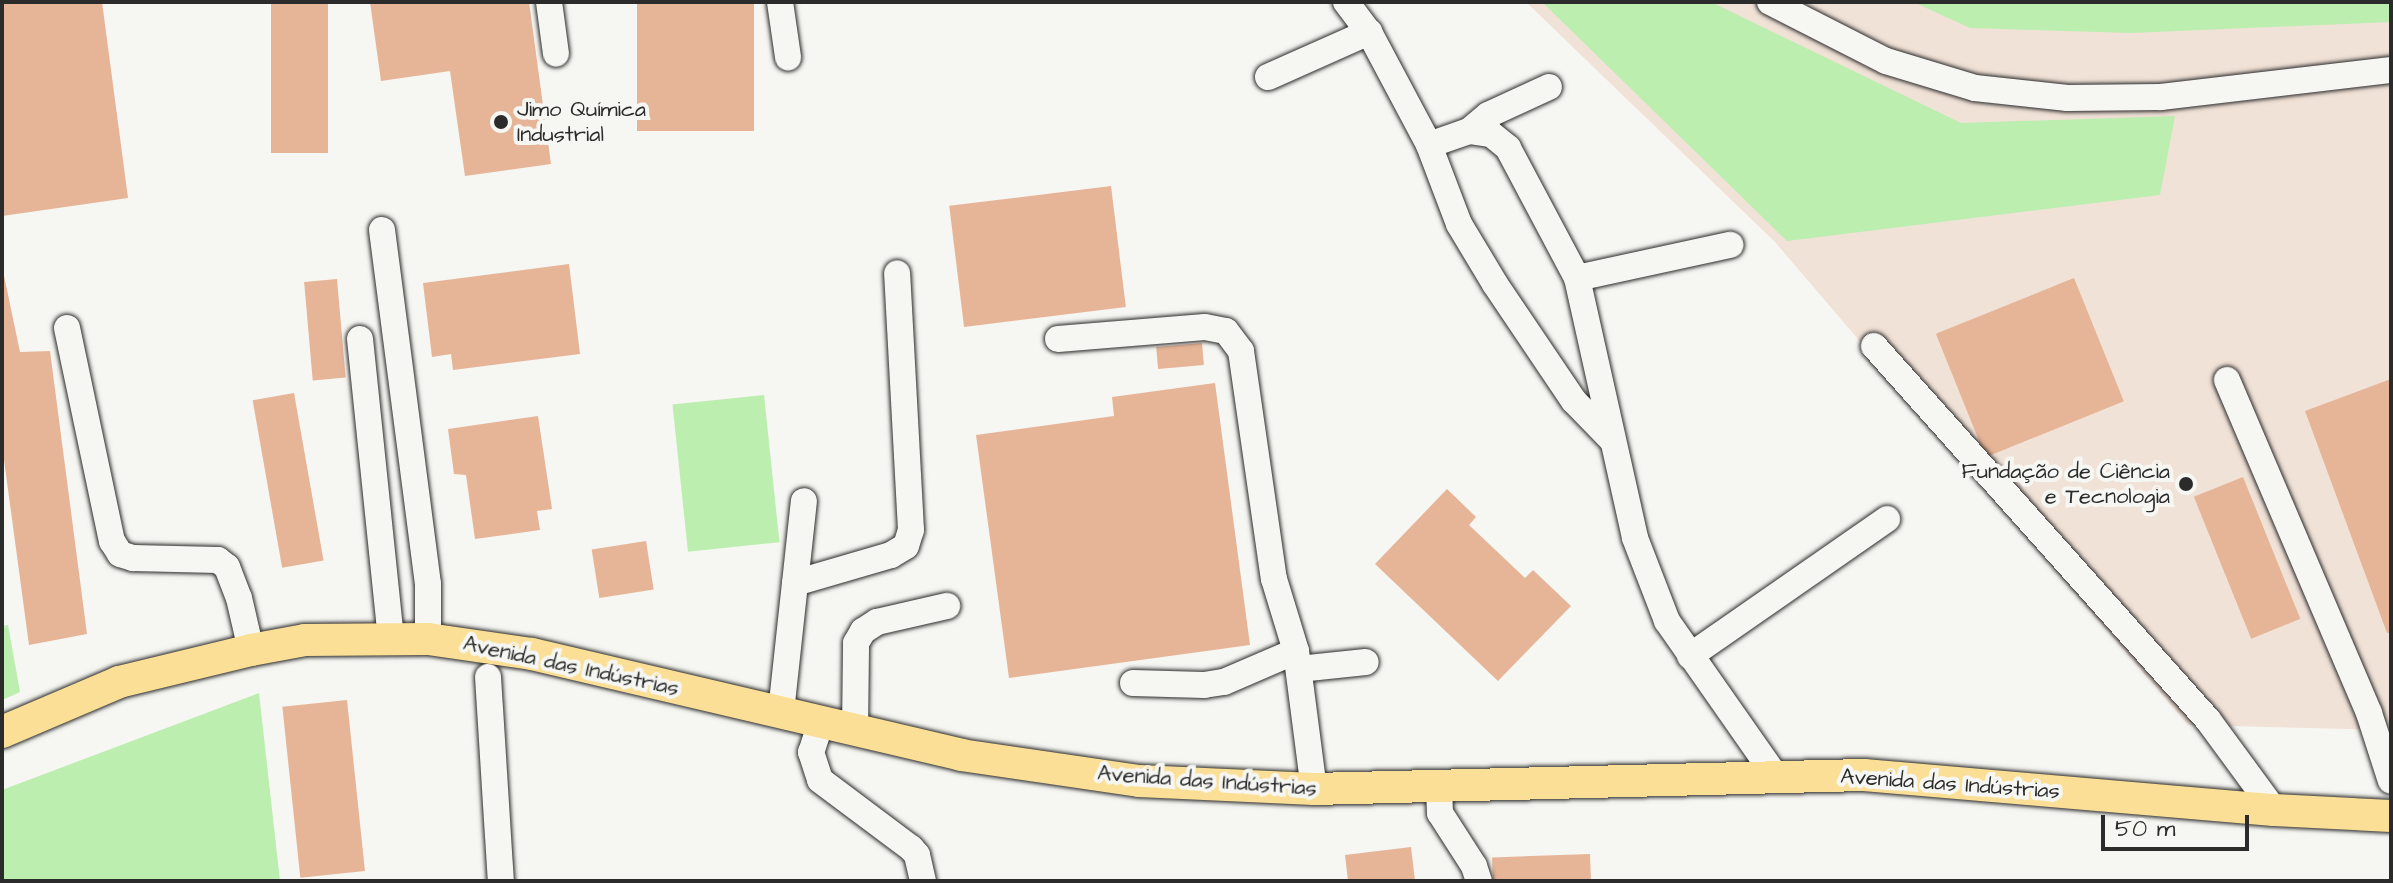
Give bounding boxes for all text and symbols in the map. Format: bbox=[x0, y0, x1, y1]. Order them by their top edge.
place label: Jimo Química Industrial bbox=[517, 96, 646, 148]
marker: Jimo Química Industrial bbox=[492, 113, 510, 131]
place label: Fundação de Ciência e Tecnologia bbox=[1962, 458, 2170, 510]
marker: Fundação de Ciência e Tecnologia bbox=[2177, 475, 2195, 493]
street label: Avenida das Indústrias bbox=[461, 630, 681, 702]
street label: Avenida das Indústrias bbox=[1096, 760, 1318, 802]
street label: Avenida das Indústrias bbox=[1839, 763, 2061, 805]
scale bar bbox=[2105, 799, 2253, 849]
text: 50 m bbox=[2115, 812, 2175, 846]

